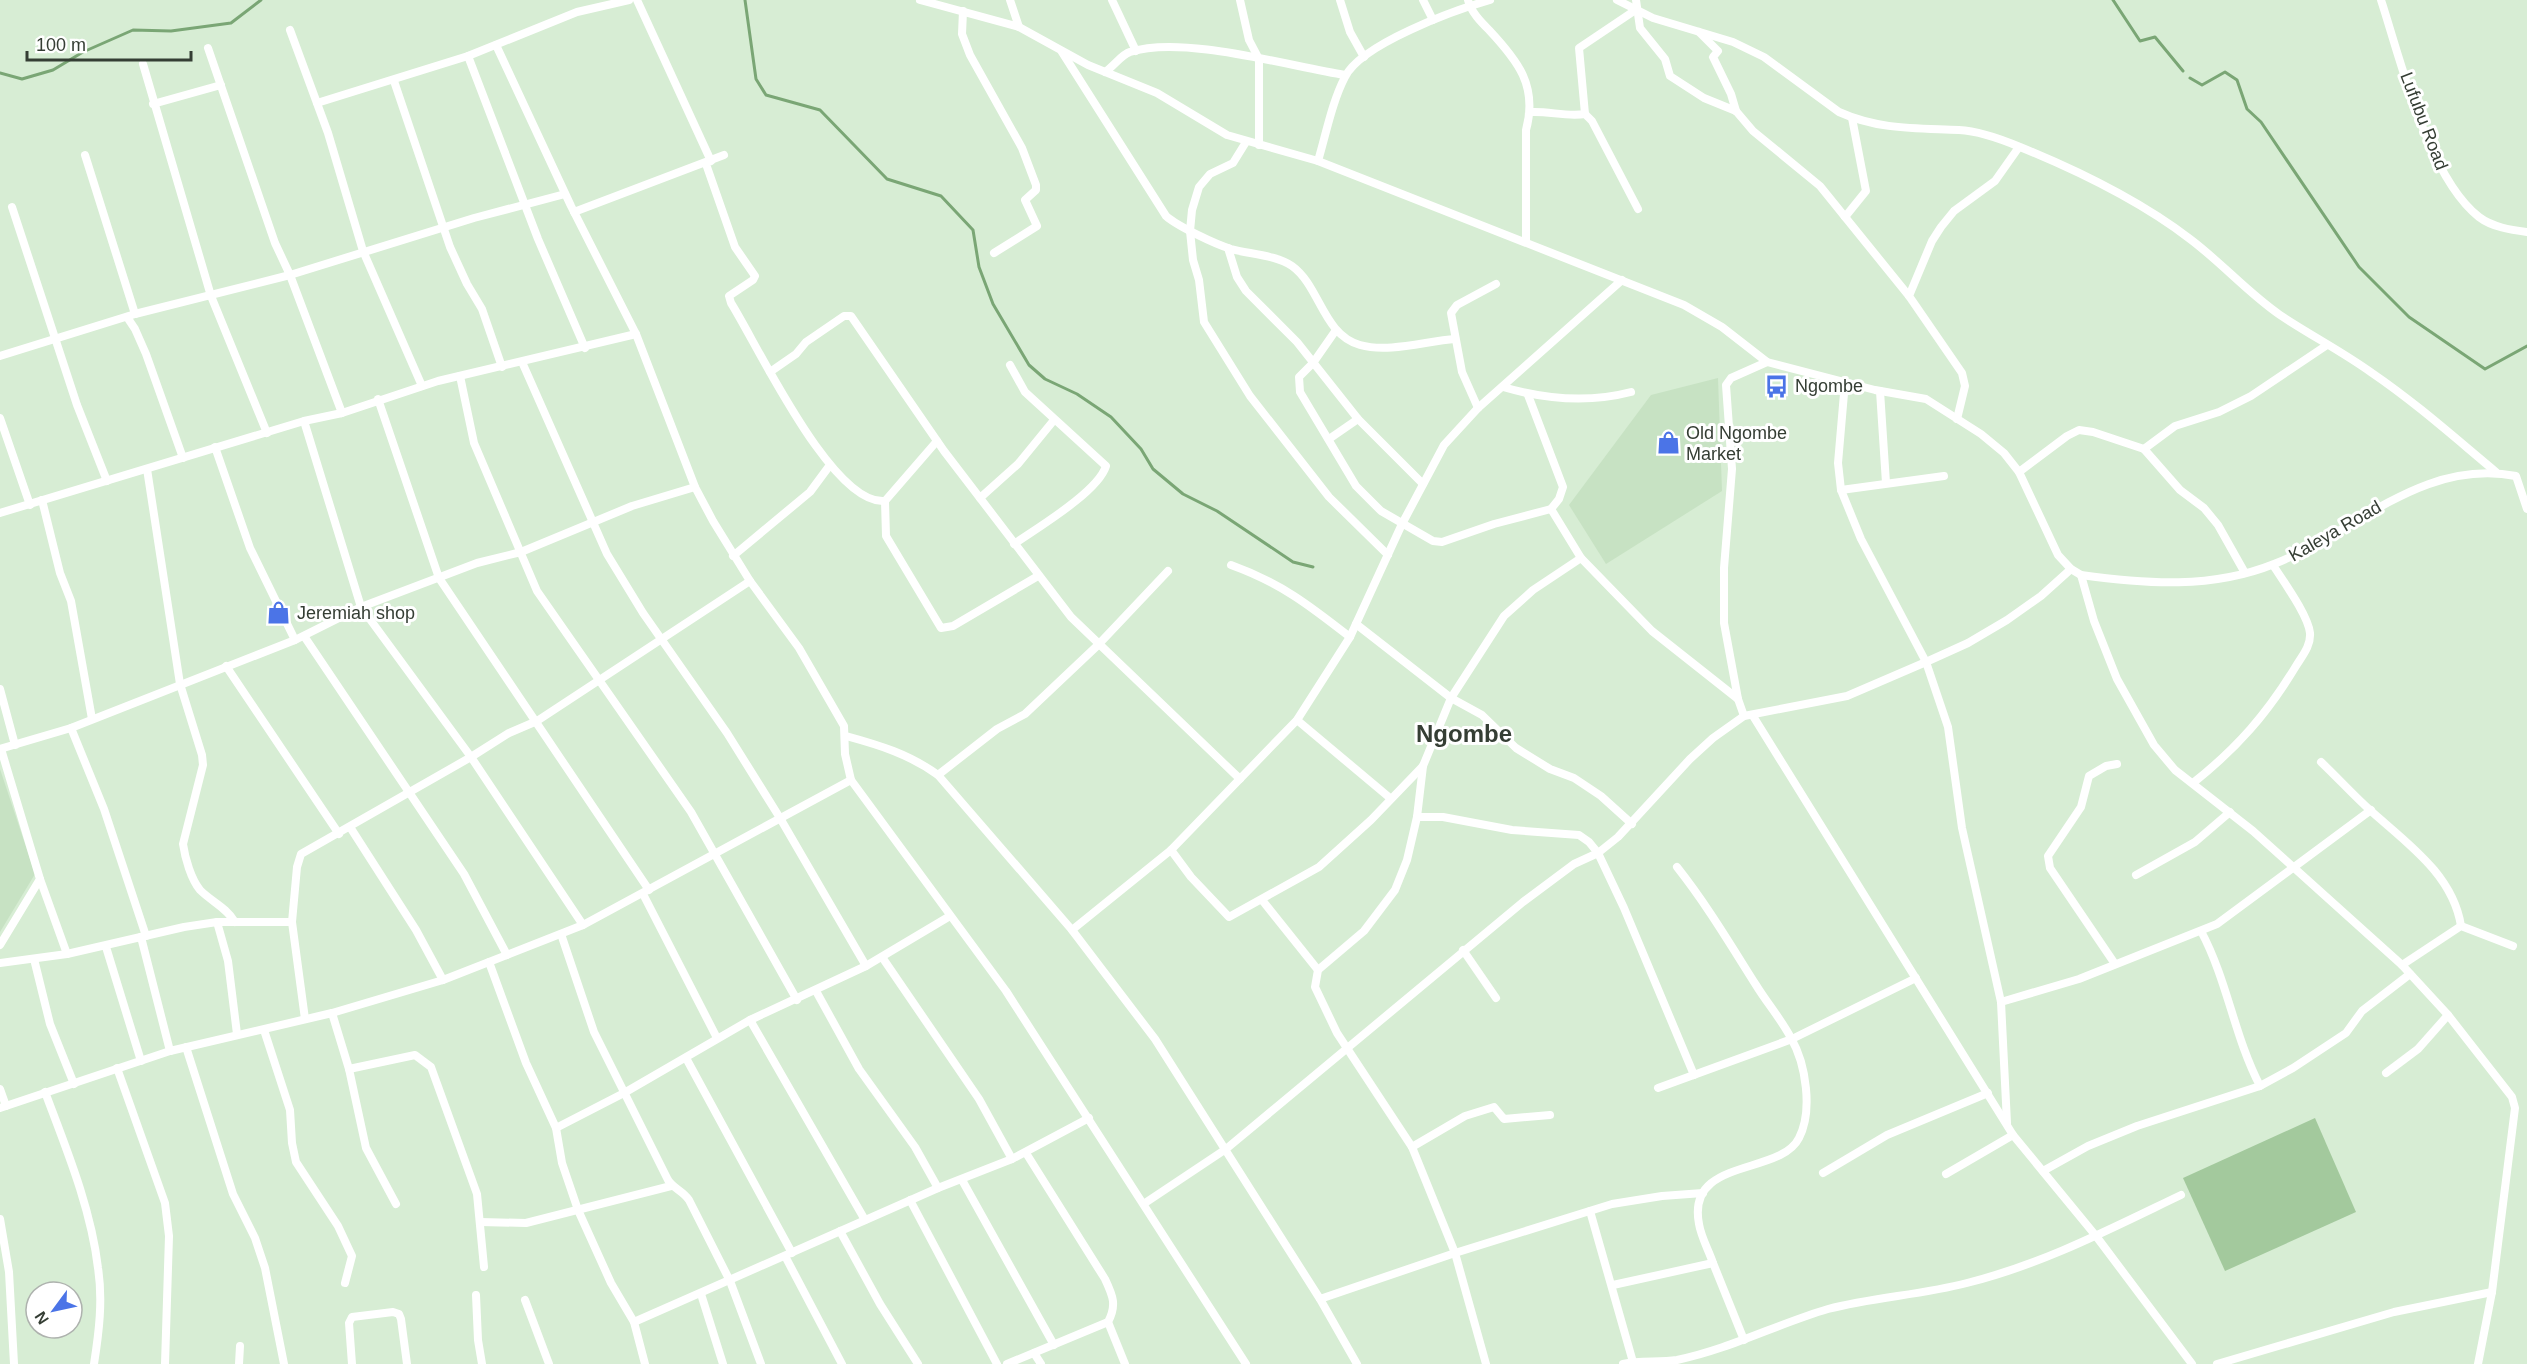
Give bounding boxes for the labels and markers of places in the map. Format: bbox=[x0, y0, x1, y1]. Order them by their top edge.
bus stop icon: Ngombe bbox=[1764, 373, 1790, 399]
place label: Ngombe bbox=[1795, 376, 1863, 396]
place label: Old Ngombe Market bbox=[1686, 423, 1787, 464]
shop icon: Old Ngombe Market bbox=[1655, 430, 1681, 456]
shop icon: Jeremiah shop bbox=[266, 600, 292, 626]
place label: Jeremiah shop bbox=[297, 603, 415, 623]

